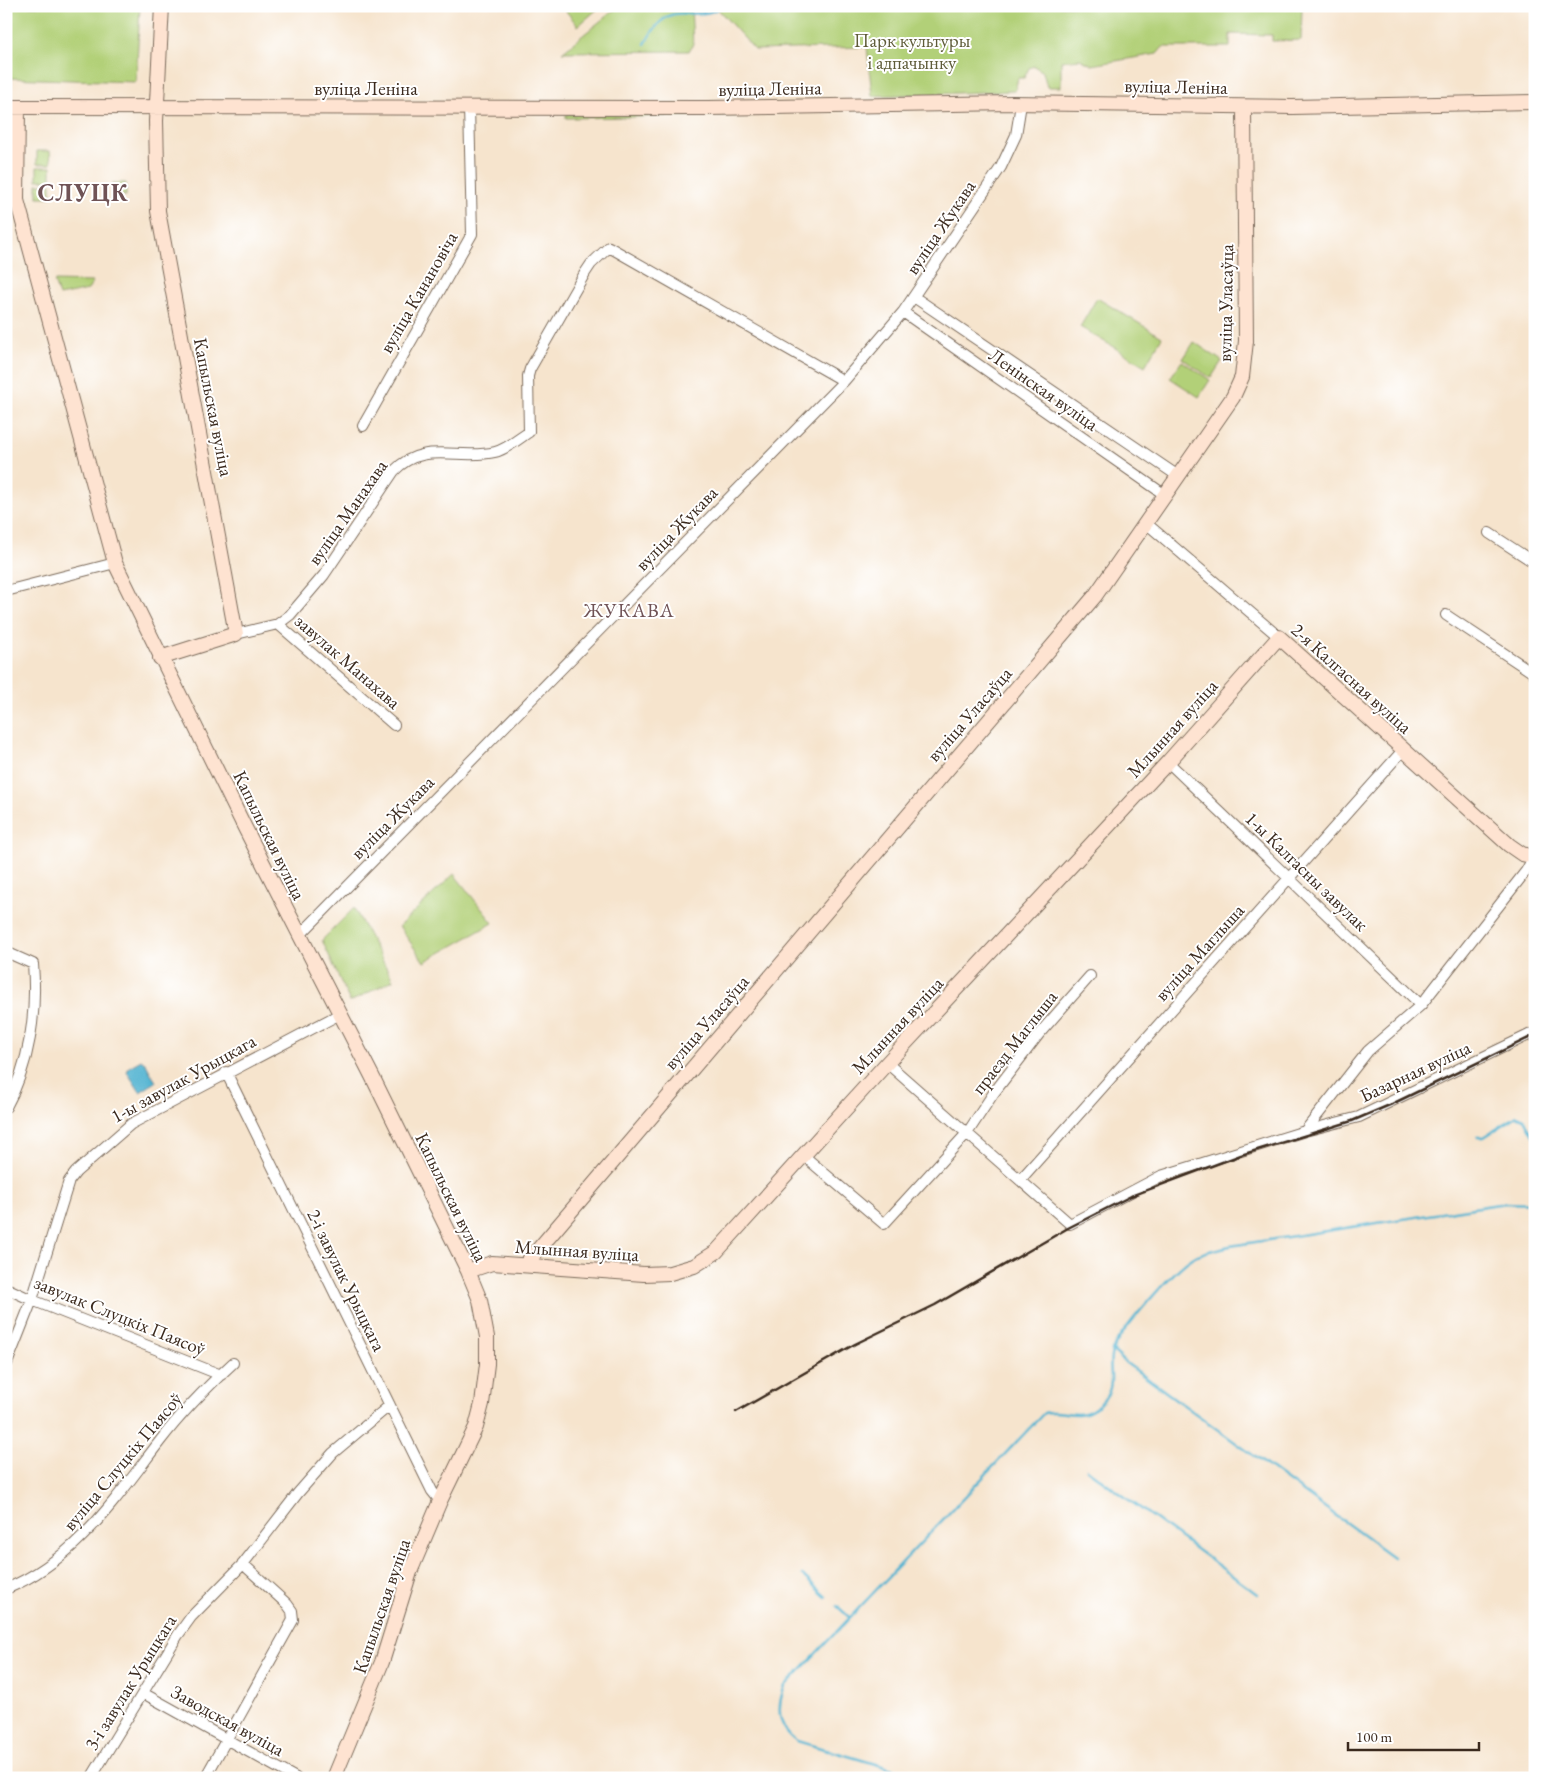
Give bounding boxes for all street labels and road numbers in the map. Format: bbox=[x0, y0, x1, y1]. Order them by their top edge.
street label: вуліца Леніна bbox=[1124, 73, 1228, 100]
street label: вуліца Леніна bbox=[718, 75, 822, 102]
street label: вуліца Леніна bbox=[314, 76, 418, 101]
street label: вуліца Жукава bbox=[900, 175, 981, 279]
street label: вуліца Канановіча bbox=[374, 227, 464, 358]
street label: вуліца Уласаўца bbox=[1212, 243, 1239, 362]
street label: Капыльская вуліца bbox=[188, 336, 239, 479]
street label: Ленінская вуліца bbox=[984, 342, 1104, 437]
street label: вуліца Манахава bbox=[302, 454, 393, 570]
street label: вуліца Жукава bbox=[630, 480, 723, 576]
street label: завулак Манахава bbox=[289, 608, 406, 715]
street label: 2-я Калгасная вуліца bbox=[1286, 617, 1418, 740]
street label: вуліца Уласаўца bbox=[921, 661, 1018, 767]
street label: Млынная вуліца bbox=[1121, 673, 1224, 783]
street label: Капыльская вуліца bbox=[227, 766, 312, 904]
street label: вуліца Жукава bbox=[345, 770, 440, 865]
street label: 1-ы Калгасны завулак bbox=[1240, 806, 1374, 937]
street label: вуліца Маглыша bbox=[1149, 898, 1250, 1006]
street label: вуліца Уласаўца bbox=[658, 969, 755, 1075]
street label: Млынная вуліца bbox=[846, 971, 949, 1079]
street label: праезд Маглыша bbox=[966, 985, 1063, 1099]
street label: 1-ы завулак Урыцкага bbox=[106, 1028, 261, 1129]
street label: Базарная вуліца bbox=[1356, 1035, 1475, 1108]
street label: Капыльская вуліца bbox=[409, 1128, 494, 1266]
street label: 2-і завулак Урыцкага bbox=[301, 1205, 392, 1356]
street label: Млынная вуліца bbox=[514, 1234, 640, 1267]
street label: завулак Слуцкіх Паясоў bbox=[30, 1270, 210, 1362]
street label: вуліца Слуцкіх Паясоў bbox=[57, 1386, 188, 1536]
street label: Капыльская вуліца bbox=[347, 1535, 416, 1677]
street label: 3-і завулак Урыцкага bbox=[79, 1609, 182, 1755]
street label: Заводская вуліца bbox=[167, 1679, 289, 1762]

